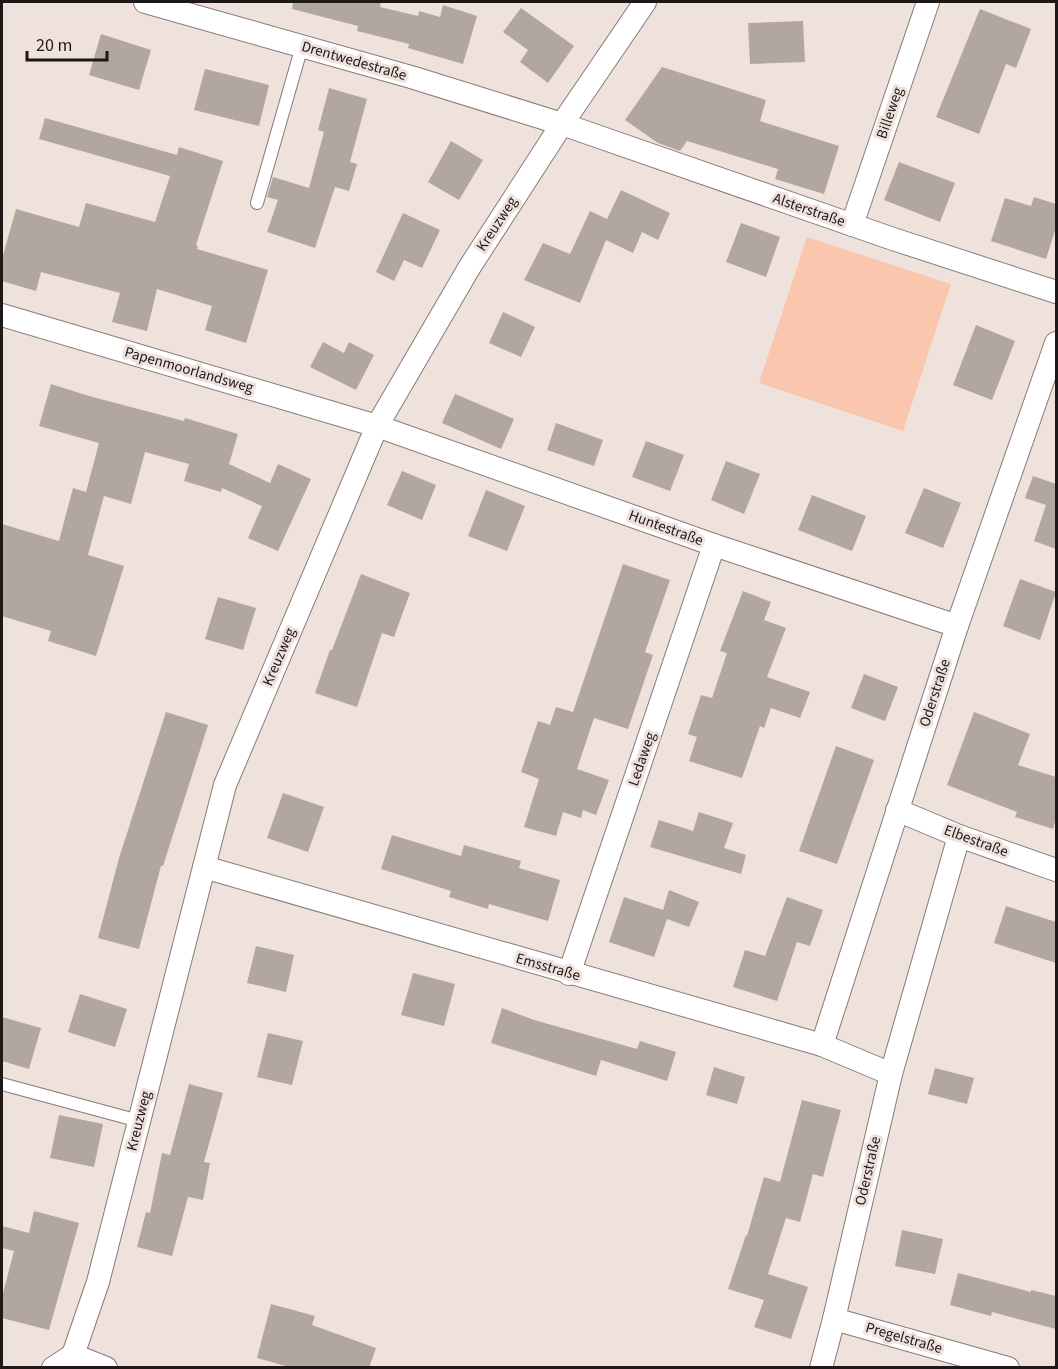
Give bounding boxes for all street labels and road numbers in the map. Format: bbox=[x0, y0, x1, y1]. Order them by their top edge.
street label: Drentwedestraße bbox=[299, 36, 409, 86]
street label: Billeweg bbox=[871, 84, 909, 142]
street label: Alsterstraße bbox=[770, 188, 848, 232]
street label: Kreuzweg bbox=[472, 192, 523, 255]
street label: Papenmoorlandsweg bbox=[122, 342, 256, 399]
street label: Huntestraße bbox=[626, 505, 706, 551]
street label: Kreuzweg bbox=[257, 624, 301, 689]
street label: Oderstraße bbox=[914, 656, 956, 730]
street label: Ledaweg bbox=[623, 729, 661, 789]
street label: Elbestraße bbox=[941, 820, 1011, 862]
street label: Emsstraße bbox=[513, 948, 583, 986]
street label: Kreuzweg bbox=[121, 1088, 157, 1153]
street label: Oderstraße bbox=[850, 1134, 886, 1208]
street label: Pregelstraße bbox=[863, 1317, 945, 1359]

